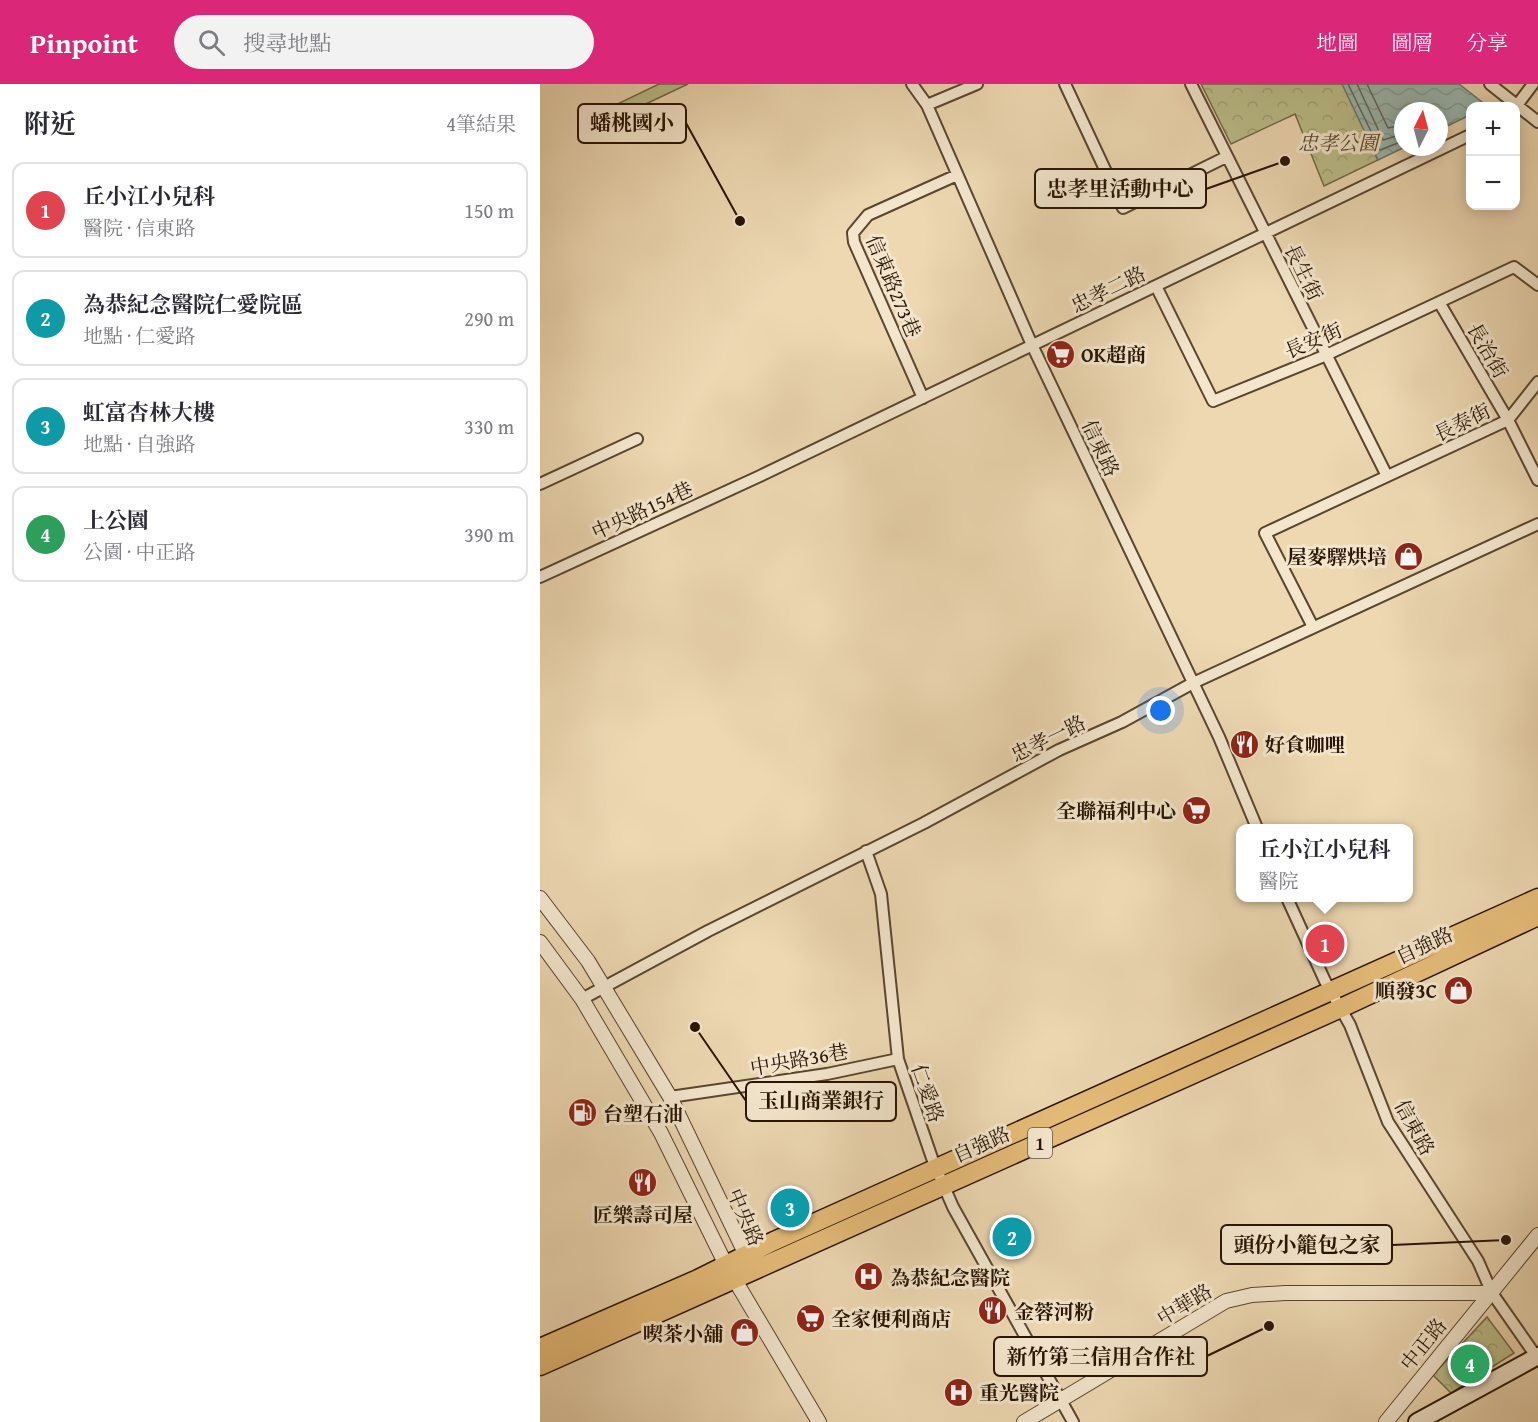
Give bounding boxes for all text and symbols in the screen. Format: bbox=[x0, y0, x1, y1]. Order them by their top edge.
search box bbox=[174, 15, 594, 69]
text: Pinpoint bbox=[30, 22, 138, 63]
icon: search bbox=[195, 26, 228, 59]
text: 搜尋地點 bbox=[243, 27, 331, 59]
text: 地圖 bbox=[1316, 27, 1358, 58]
text: 圖層 bbox=[1391, 27, 1433, 58]
text: 分享 bbox=[1466, 27, 1508, 58]
north arrow bbox=[1394, 102, 1448, 156]
map controls bbox=[1466, 102, 1520, 210]
button: + bbox=[1466, 102, 1520, 156]
text: 附近 bbox=[24, 104, 76, 143]
callout: 蟠桃國小 bbox=[578, 104, 686, 143]
text: 蟠桃國小 bbox=[590, 107, 674, 138]
text: 4筆結果 bbox=[446, 109, 516, 138]
park label: 忠孝公園 bbox=[1298, 128, 1381, 157]
button: − bbox=[1466, 156, 1520, 210]
callout: 忠孝里活動中心 bbox=[1035, 169, 1206, 208]
text: 忠孝里活動中心 bbox=[1047, 173, 1194, 204]
text: 丘小江小兒科 bbox=[83, 180, 215, 212]
text: 1 bbox=[40, 196, 51, 225]
text: 150 m bbox=[464, 196, 514, 225]
text: 醫院 · 信東路 bbox=[83, 213, 195, 242]
street label: 信東路273巷 bbox=[859, 230, 929, 342]
street label: 長生街 bbox=[1278, 239, 1330, 305]
street label: 忠孝二路 bbox=[1066, 258, 1150, 320]
text: 為恭紀念醫院仁愛院區 bbox=[83, 288, 303, 320]
text: 2 bbox=[40, 304, 51, 333]
text: 290 m bbox=[464, 304, 514, 333]
street label: 長安街 bbox=[1280, 315, 1346, 365]
street label: 長治街 bbox=[1460, 317, 1516, 383]
text: 地點 · 仁愛路 bbox=[83, 321, 195, 350]
supermarket icon: OK超商 bbox=[1044, 338, 1076, 370]
place label: OK超商 bbox=[1081, 340, 1146, 369]
text: 虹富杏林大樓 bbox=[83, 396, 215, 428]
street label: 長泰街 bbox=[1429, 396, 1495, 448]
text: 3 bbox=[40, 412, 51, 441]
text: 330 m bbox=[464, 412, 514, 441]
street label: 信東路 bbox=[1075, 415, 1127, 481]
text: 地點 · 自強路 bbox=[83, 429, 195, 458]
street label: 中央路154巷 bbox=[587, 474, 697, 546]
text: 上公園 bbox=[83, 504, 149, 536]
text: 4 bbox=[40, 520, 51, 549]
text: 390 m bbox=[464, 520, 514, 549]
text: 公園 · 中正路 bbox=[83, 537, 195, 566]
shop icon: 屋麥驛烘培 bbox=[1392, 540, 1424, 572]
place label: 屋麥驛烘培 bbox=[1287, 542, 1387, 571]
your location bbox=[1146, 696, 1175, 725]
street label: 忠孝一路 bbox=[1006, 707, 1090, 769]
restaurant icon: 好食咖哩 bbox=[1228, 728, 1260, 760]
place label: 好食咖哩 bbox=[1265, 730, 1345, 759]
supermarket icon: 全聯福利中心 bbox=[1181, 794, 1213, 826]
place label: 全聯福利中心 bbox=[1056, 796, 1176, 825]
popup bbox=[1236, 824, 1413, 902]
text: 丘小江小兒科 bbox=[1258, 833, 1391, 865]
text: 醫院 bbox=[1258, 866, 1298, 895]
street label: 自強路 bbox=[1391, 919, 1457, 971]
pin: 1 bbox=[1306, 922, 1344, 966]
shop icon: 順發3C bbox=[1442, 974, 1474, 1006]
place label: 順發3C bbox=[1375, 976, 1437, 1005]
street label: 中央路36巷 bbox=[748, 1036, 850, 1082]
street label: 仁愛路 bbox=[905, 1060, 951, 1126]
callout: 玉山商業銀行 bbox=[746, 1082, 896, 1121]
text: 玉山商業銀行 bbox=[758, 1085, 884, 1116]
street label: 信東路 bbox=[1388, 1094, 1442, 1160]
fuel station icon: 台塑石油 bbox=[566, 1097, 598, 1129]
place label: 台塑石油 bbox=[603, 1099, 683, 1128]
street label: 自強路 bbox=[948, 1119, 1014, 1169]
road number: 1 bbox=[1028, 1128, 1052, 1158]
restaurant icon: 匠樂壽司屋 bbox=[627, 1167, 659, 1199]
street label: 中央路 bbox=[721, 1184, 771, 1250]
pin: 3 bbox=[770, 1186, 810, 1230]
place label: 匠樂壽司屋 bbox=[593, 1200, 693, 1229]
pin: 2 bbox=[992, 1214, 1032, 1260]
callout: 頭份小籠包之家 bbox=[1221, 1225, 1392, 1264]
text: 頭份小籠包之家 bbox=[1234, 1229, 1381, 1260]
hospital icon: 為恭紀念醫院 bbox=[853, 1261, 885, 1293]
place label: 為恭紀念醫院 bbox=[890, 1263, 1010, 1292]
street label: 中華路 bbox=[1151, 1276, 1217, 1332]
restaurant icon: 金蓉河粉 bbox=[977, 1295, 1009, 1327]
place label: 金蓉河粉 bbox=[1014, 1297, 1094, 1326]
supermarket icon: 全家便利商店 bbox=[794, 1302, 826, 1334]
place label: 全家便利商店 bbox=[831, 1304, 951, 1333]
street label: 中正路 bbox=[1393, 1312, 1453, 1376]
shop icon: 喫茶小舖 bbox=[728, 1317, 760, 1349]
place label: 喫茶小舖 bbox=[643, 1319, 723, 1348]
callout: 新竹第三信用合作社 bbox=[994, 1337, 1207, 1376]
text: 新竹第三信用合作社 bbox=[1007, 1341, 1196, 1372]
pin: 4 bbox=[1450, 1342, 1490, 1386]
hospital icon: 重光醫院 bbox=[942, 1376, 974, 1408]
place label: 重光醫院 bbox=[979, 1378, 1059, 1407]

